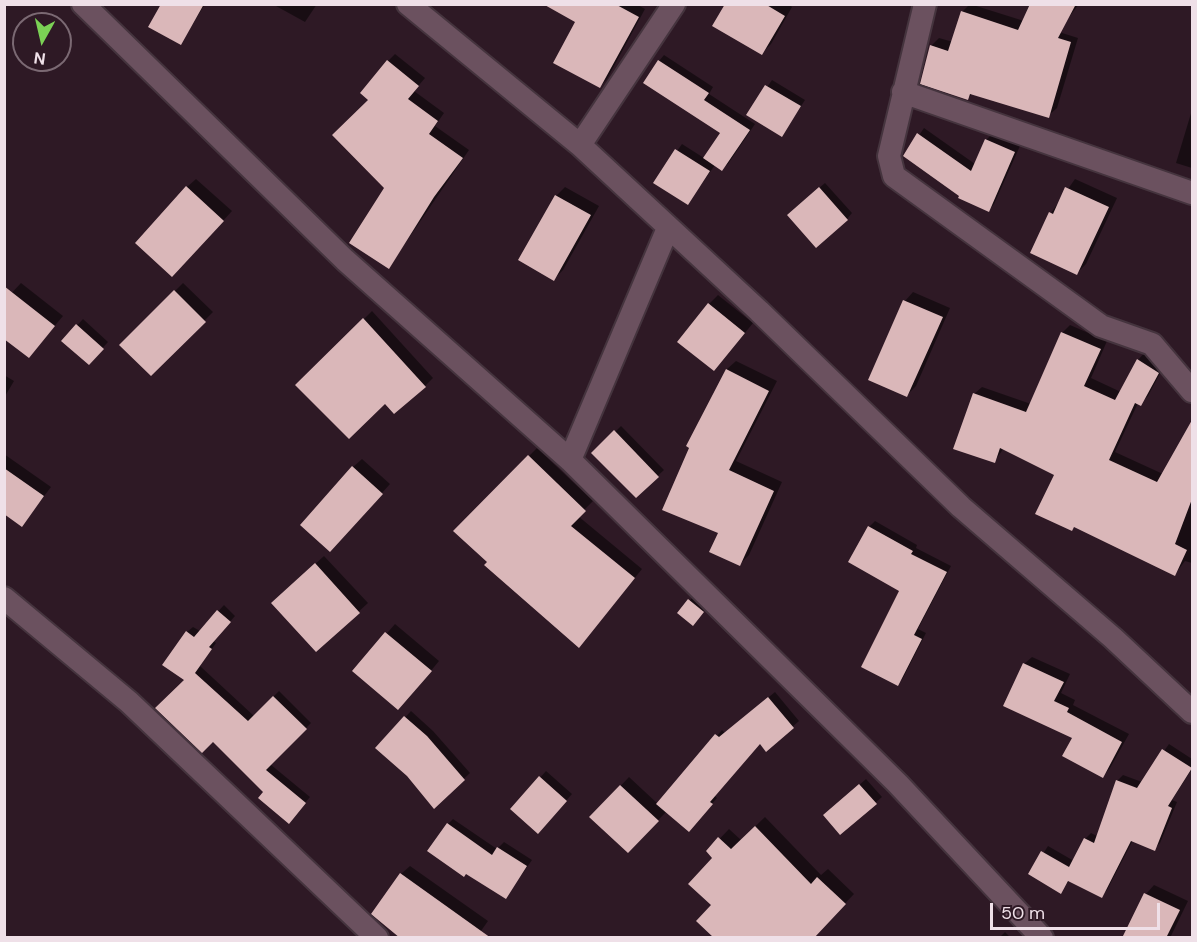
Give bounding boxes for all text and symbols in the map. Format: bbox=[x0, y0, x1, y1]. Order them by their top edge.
north arrow bbox=[12, 12, 72, 72]
text: N bbox=[32, 47, 47, 70]
scale bar bbox=[993, 891, 1162, 929]
text: 50 m bbox=[1001, 901, 1045, 925]

